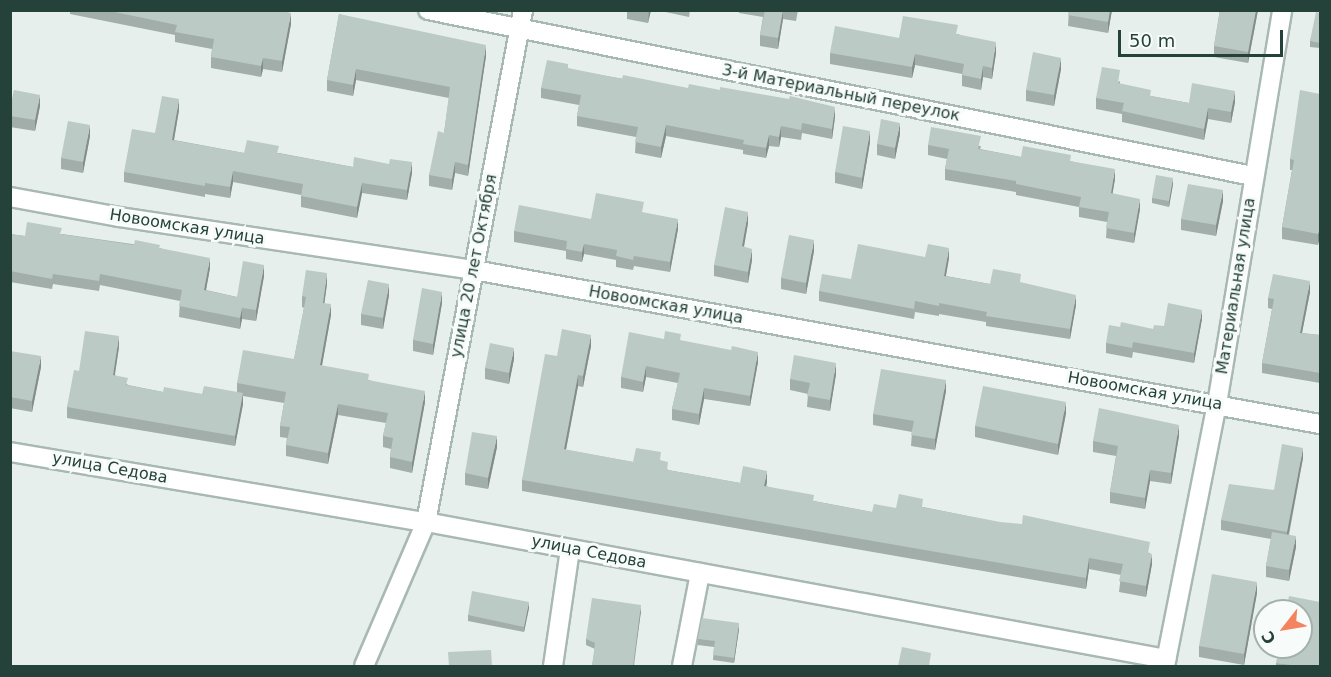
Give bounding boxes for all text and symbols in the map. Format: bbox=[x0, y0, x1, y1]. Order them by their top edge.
scale bar bbox=[1121, 18, 1286, 56]
text: 50 m bbox=[1129, 30, 1175, 51]
street label: 3-й Материальный переулок bbox=[720, 60, 962, 126]
street label: улица 20 лет Октября bbox=[447, 173, 501, 359]
street label: Материальная улица bbox=[1213, 196, 1259, 376]
street label: Новоомская улица bbox=[108, 205, 266, 249]
street label: Новоомская улица bbox=[587, 282, 745, 328]
street label: Новоомская улица bbox=[1066, 368, 1224, 414]
street label: улица Седова bbox=[51, 448, 169, 488]
street label: улица Седова bbox=[530, 531, 648, 573]
north arrow bbox=[1253, 599, 1313, 659]
text: С bbox=[1258, 628, 1280, 647]

